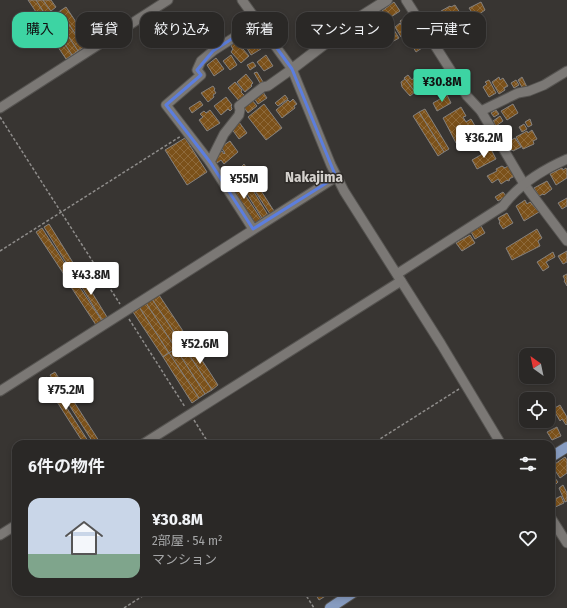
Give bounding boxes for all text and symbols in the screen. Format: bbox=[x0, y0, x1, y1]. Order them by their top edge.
chip: 購入 bbox=[12, 12, 68, 48]
chip: 賃貸 bbox=[76, 12, 132, 48]
chip: 絞り込み bbox=[140, 12, 224, 48]
chip: 新着 bbox=[232, 12, 288, 48]
chip: マンション bbox=[296, 12, 394, 48]
chip: 一戸建て bbox=[402, 12, 486, 48]
pin: ¥30.8M bbox=[409, 69, 475, 103]
text: ¥30.8M bbox=[422, 74, 462, 89]
pin: ¥36.2M bbox=[451, 125, 517, 159]
text: ¥36.2M bbox=[465, 130, 503, 145]
pin: ¥55M bbox=[220, 166, 268, 200]
district label: Nakajima bbox=[285, 168, 343, 186]
text: ¥55M bbox=[230, 171, 258, 186]
pin: ¥43.8M bbox=[58, 262, 124, 296]
text: ¥43.8M bbox=[72, 267, 110, 282]
pin: ¥52.6M bbox=[167, 331, 233, 365]
text: ¥52.6M bbox=[181, 336, 219, 351]
north arrow bbox=[519, 348, 555, 384]
map controls bbox=[519, 348, 555, 428]
pin: ¥75.2M bbox=[33, 377, 99, 411]
text: ¥75.2M bbox=[48, 382, 84, 397]
button: locate bbox=[519, 392, 555, 428]
icon: filters bbox=[517, 453, 539, 475]
text: 6件の物件 bbox=[28, 456, 105, 477]
text: ¥30.8M bbox=[152, 509, 203, 530]
icon: home bbox=[60, 514, 108, 562]
icon: heart bbox=[517, 527, 539, 549]
text: 2部屋 · 54 m² bbox=[152, 533, 223, 548]
text: マンション bbox=[152, 552, 217, 567]

